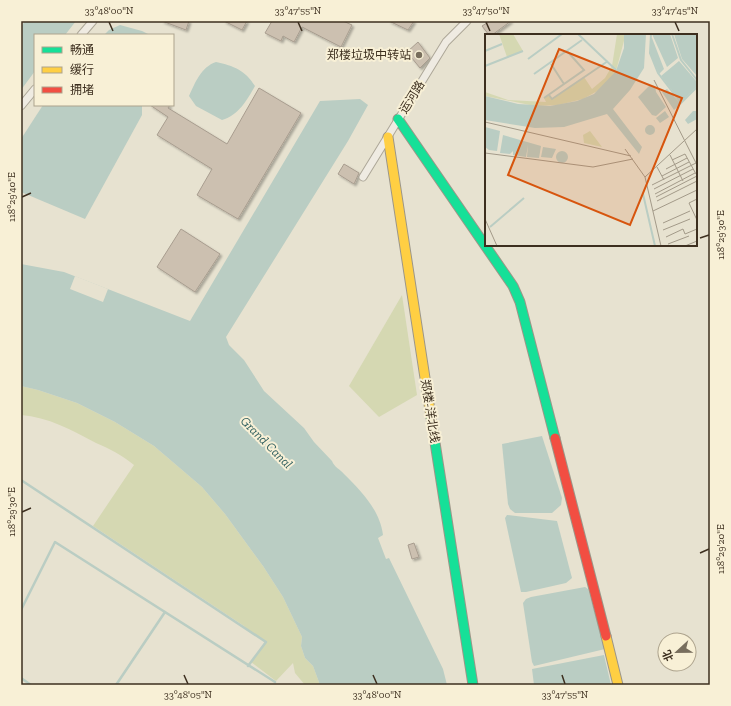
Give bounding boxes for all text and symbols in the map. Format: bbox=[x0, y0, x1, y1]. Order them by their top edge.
text: 33°48'00"N bbox=[85, 5, 134, 17]
text: 33°47'55"N bbox=[275, 5, 322, 17]
text: 33°47'50"N bbox=[462, 5, 510, 17]
text: 33°47'45"N bbox=[652, 5, 699, 17]
legend bbox=[34, 34, 174, 106]
inset map bbox=[485, 34, 697, 246]
text: 畅通 bbox=[70, 43, 94, 57]
place label: 郑楼垃圾中转站 bbox=[327, 48, 411, 62]
marker: 郑楼垃圾中转站 bbox=[414, 50, 424, 60]
text: 缓行 bbox=[70, 63, 94, 77]
street label: 运河路 bbox=[397, 78, 427, 116]
text: 拥堵 bbox=[70, 83, 94, 97]
text: 118°29'40"E bbox=[6, 172, 18, 222]
text: 118°29'30"E bbox=[715, 210, 727, 260]
street label: 郑楼-洋北线 bbox=[418, 378, 442, 444]
water label: Grand Canal bbox=[238, 413, 296, 471]
text: 118°29'30"E bbox=[6, 487, 18, 537]
text: 118°29'20"E bbox=[715, 524, 727, 574]
north arrow bbox=[657, 632, 697, 672]
text: 北 bbox=[660, 648, 676, 663]
text: 33°48'05"N bbox=[164, 689, 213, 701]
text: 33°48'00"N bbox=[353, 689, 402, 701]
text: 33°47'55"N bbox=[542, 689, 589, 701]

